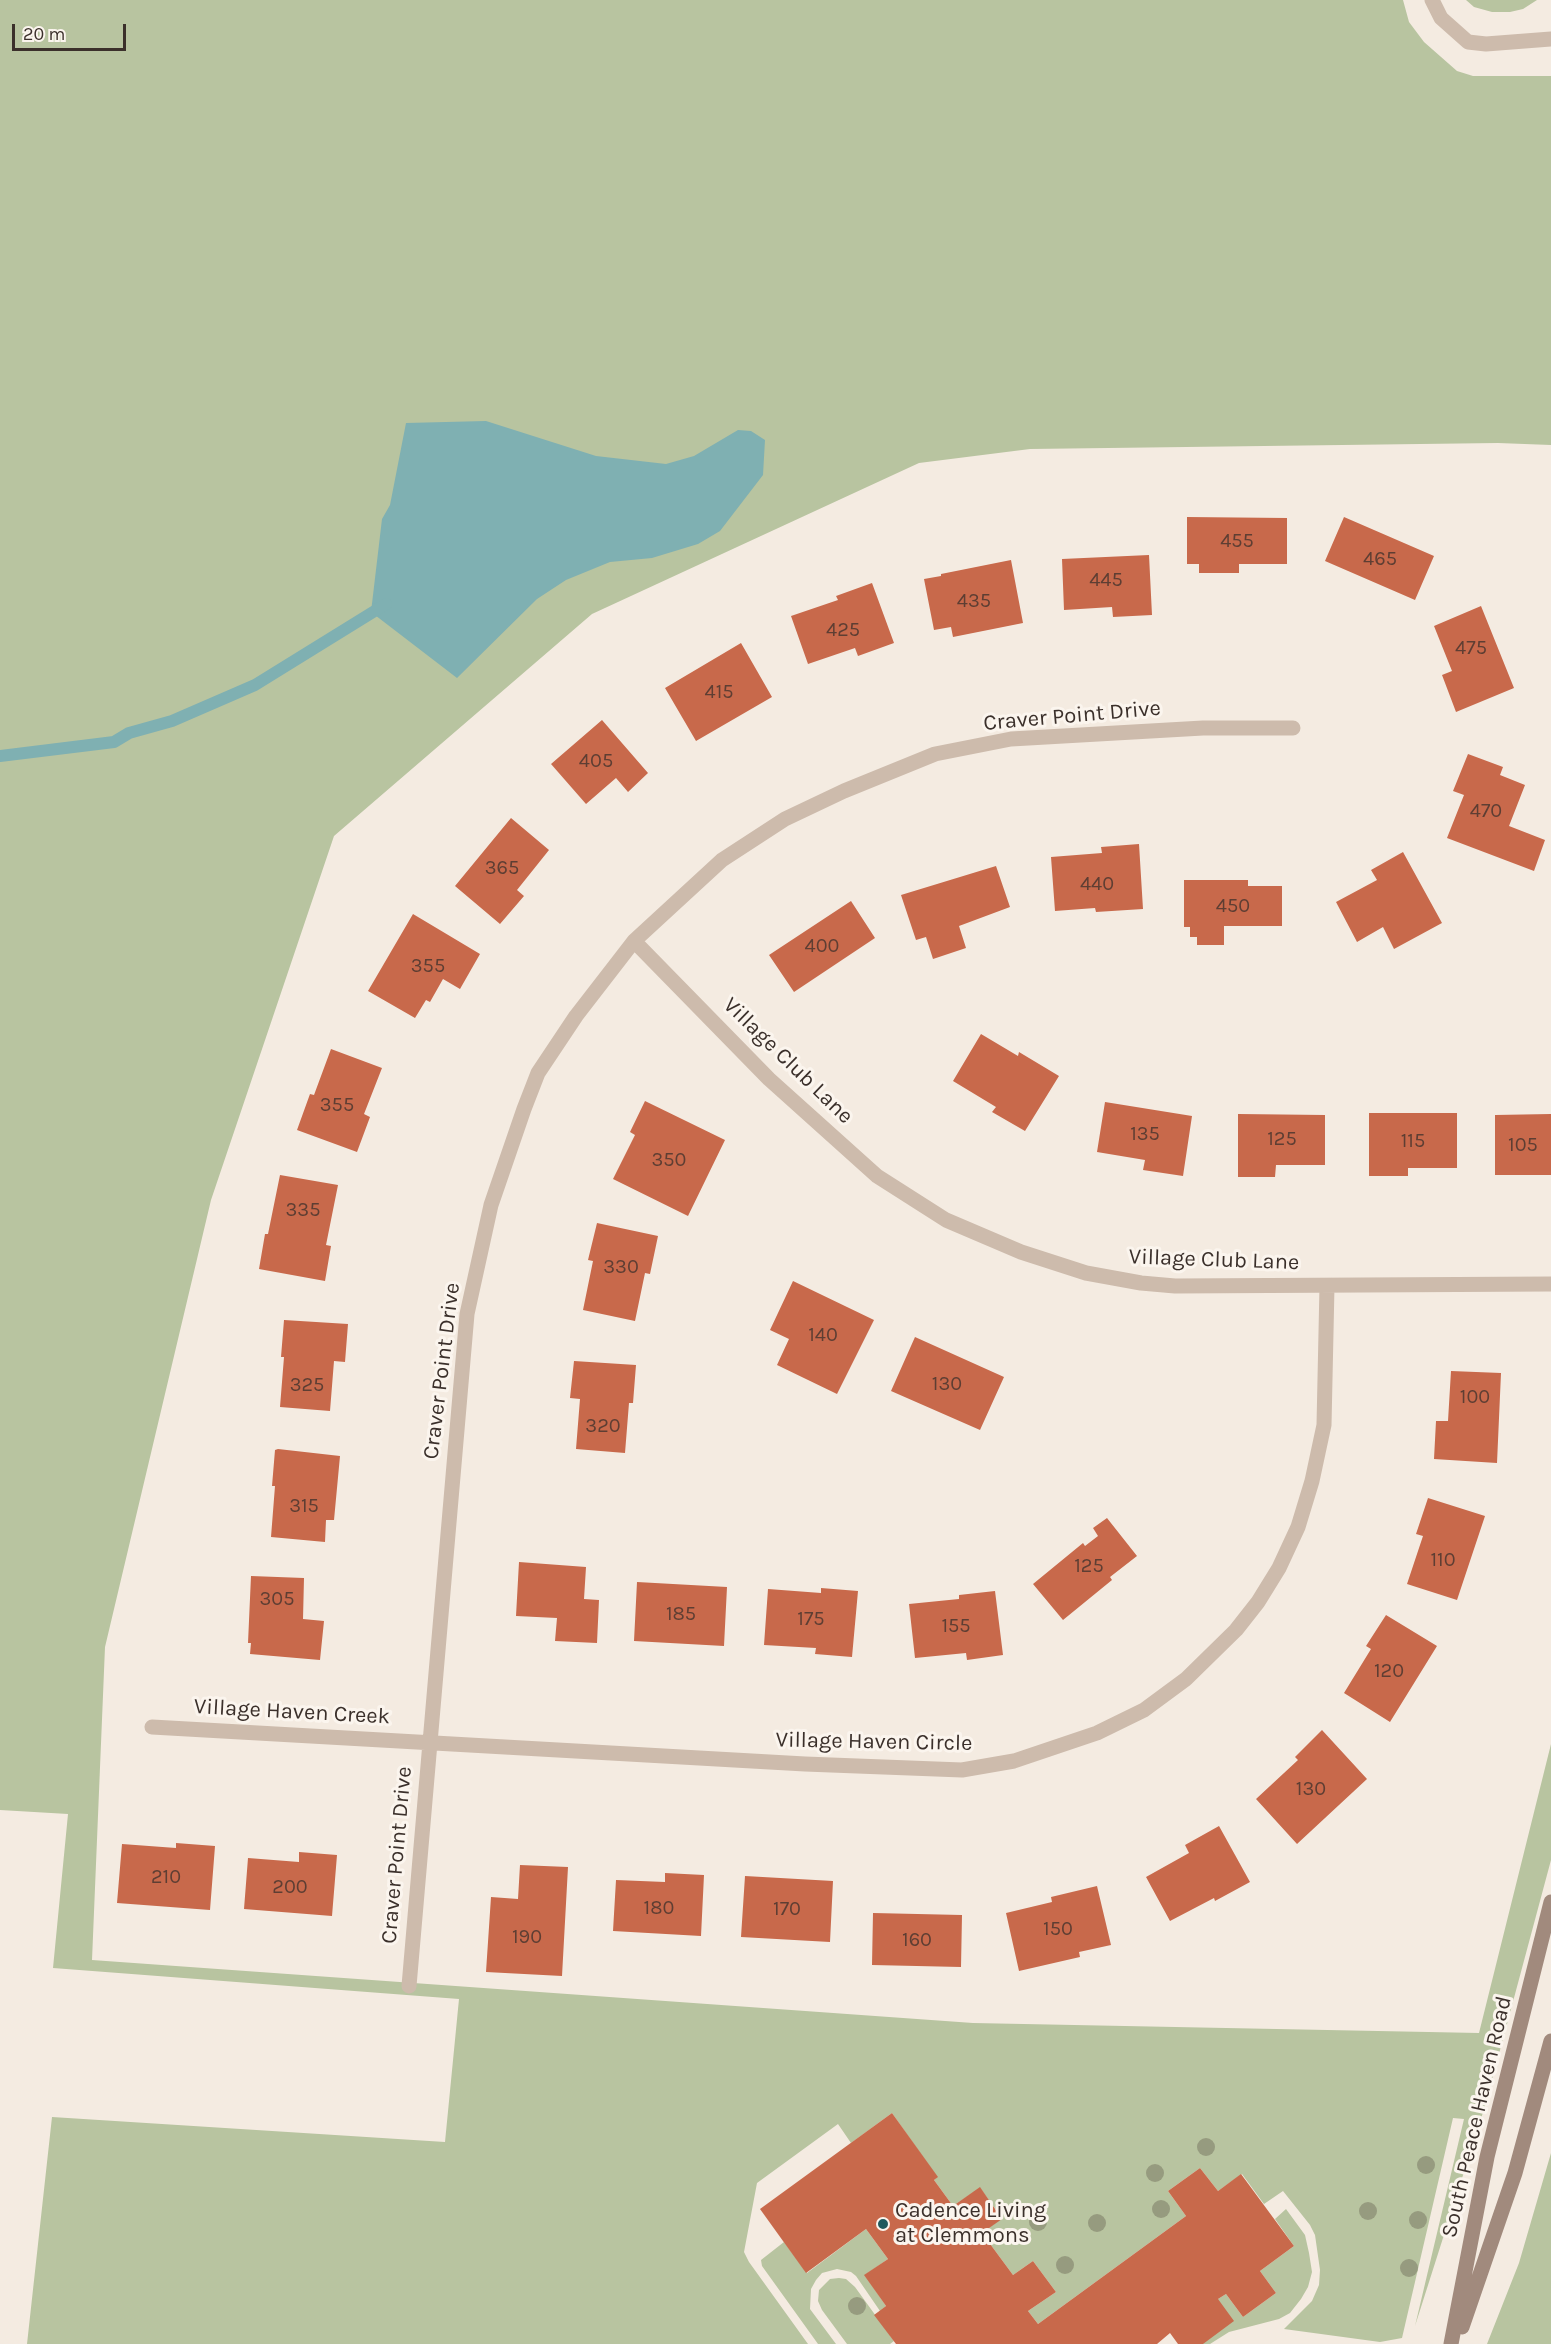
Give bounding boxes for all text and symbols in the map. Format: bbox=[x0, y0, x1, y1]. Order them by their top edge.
scale bar bbox=[15, 12, 129, 50]
text: 20 m bbox=[23, 23, 65, 45]
house number: 455 bbox=[1220, 529, 1254, 553]
house number: 465 bbox=[1363, 547, 1397, 571]
house number: 445 bbox=[1089, 568, 1123, 592]
house number: 435 bbox=[957, 589, 991, 613]
house number: 425 bbox=[826, 618, 860, 642]
house number: 475 bbox=[1455, 636, 1487, 660]
house number: 415 bbox=[704, 680, 734, 704]
street label: Craver Point Drive bbox=[982, 695, 1162, 737]
house number: 405 bbox=[579, 749, 613, 773]
house number: 470 bbox=[1470, 799, 1502, 823]
house number: 365 bbox=[485, 856, 519, 880]
house number: 440 bbox=[1080, 872, 1114, 896]
house number: 450 bbox=[1216, 894, 1250, 918]
house number: 400 bbox=[805, 934, 839, 958]
house number: 355 bbox=[411, 954, 445, 978]
street label: Village Club Lane bbox=[718, 992, 858, 1130]
house number: 355 bbox=[320, 1093, 354, 1117]
house number: 135 bbox=[1130, 1122, 1160, 1146]
house number: 125 bbox=[1267, 1127, 1297, 1151]
house number: 115 bbox=[1401, 1129, 1425, 1153]
house number: 105 bbox=[1508, 1133, 1538, 1157]
house number: 350 bbox=[652, 1148, 686, 1172]
house number: 335 bbox=[286, 1198, 320, 1222]
street label: Village Club Lane bbox=[1128, 1244, 1300, 1276]
house number: 330 bbox=[603, 1255, 639, 1279]
street label: Craver Point Drive bbox=[418, 1281, 466, 1461]
house number: 140 bbox=[808, 1323, 838, 1347]
house number: 130 bbox=[932, 1372, 962, 1396]
house number: 325 bbox=[290, 1373, 324, 1397]
house number: 100 bbox=[1460, 1385, 1490, 1409]
house number: 320 bbox=[585, 1414, 621, 1438]
house number: 315 bbox=[289, 1494, 319, 1518]
house number: 110 bbox=[1430, 1548, 1456, 1572]
house number: 125 bbox=[1074, 1554, 1104, 1578]
house number: 305 bbox=[260, 1587, 294, 1611]
house number: 185 bbox=[666, 1602, 696, 1626]
house number: 175 bbox=[797, 1607, 825, 1631]
house number: 155 bbox=[941, 1614, 971, 1638]
house number: 120 bbox=[1374, 1659, 1404, 1683]
street label: Village Haven Creek bbox=[193, 1694, 391, 1730]
street label: Village Haven Circle bbox=[775, 1727, 973, 1757]
street label: Craver Point Drive bbox=[376, 1765, 418, 1945]
house number: 130 bbox=[1296, 1777, 1326, 1801]
house number: 210 bbox=[151, 1865, 181, 1889]
house number: 200 bbox=[272, 1875, 308, 1899]
house number: 180 bbox=[644, 1896, 674, 1920]
house number: 170 bbox=[773, 1897, 801, 1921]
house number: 150 bbox=[1043, 1917, 1073, 1941]
house number: 190 bbox=[512, 1925, 542, 1949]
house number: 160 bbox=[902, 1928, 932, 1952]
street label: South Peace Haven Road bbox=[1436, 1994, 1518, 2240]
place label: Cadence Living at Clemmons bbox=[895, 2198, 1046, 2250]
marker: Cadence Living at Clemmons bbox=[876, 2217, 890, 2231]

